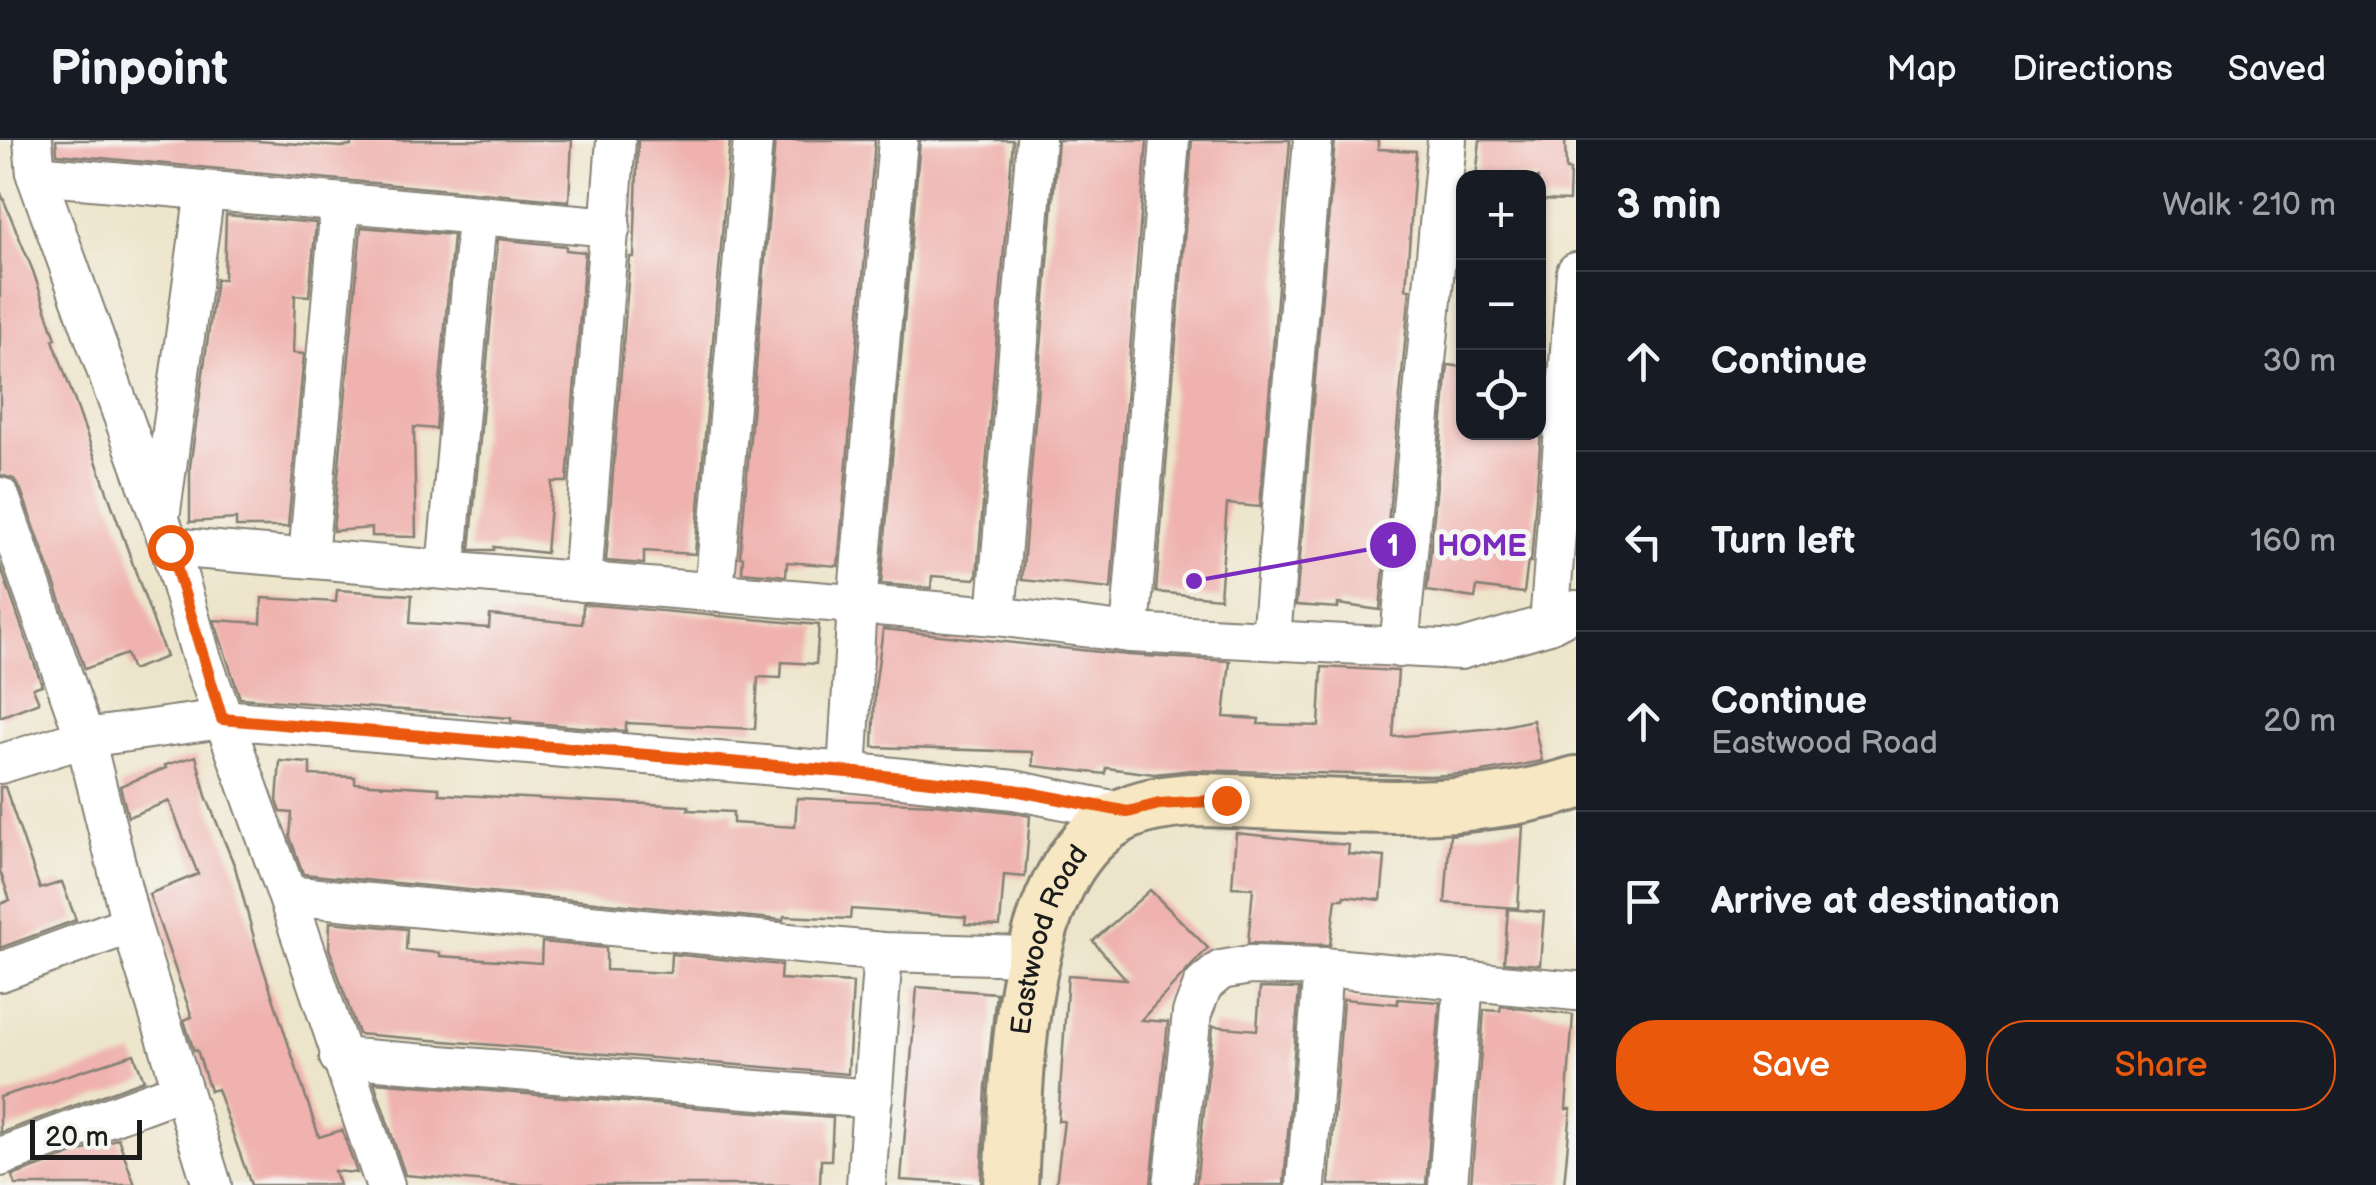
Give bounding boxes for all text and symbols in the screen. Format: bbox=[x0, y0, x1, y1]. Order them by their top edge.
text: Pinpoint bbox=[50, 41, 228, 98]
text: Map bbox=[1887, 48, 1957, 91]
text: Directions bbox=[2012, 48, 2173, 91]
text: Saved bbox=[2228, 48, 2326, 91]
map controls bbox=[1456, 170, 1546, 440]
button: + bbox=[1456, 170, 1546, 260]
text: 3 min bbox=[1616, 180, 1721, 231]
text: Walk · 210 m bbox=[2162, 186, 2336, 225]
button: − bbox=[1456, 260, 1546, 350]
icon: ahead bbox=[1616, 334, 1671, 389]
text: Continue bbox=[1711, 339, 1867, 384]
text: 30 m bbox=[2262, 342, 2336, 381]
button: locate bbox=[1456, 350, 1546, 440]
icon: left bbox=[1616, 514, 1671, 569]
callout: HOME bbox=[1368, 515, 1547, 575]
text: Turn left bbox=[1711, 519, 1855, 564]
text: 160 m bbox=[2250, 522, 2336, 561]
route start bbox=[148, 525, 194, 571]
text: 1 bbox=[1387, 529, 1399, 565]
text: HOME bbox=[1437, 529, 1527, 565]
text: Continue bbox=[1711, 679, 1867, 724]
icon: ahead bbox=[1616, 694, 1671, 749]
text: 20 m bbox=[2263, 702, 2336, 741]
text: Eastwood Road bbox=[1711, 724, 1938, 763]
route end bbox=[1204, 778, 1250, 824]
street label: Eastwood Road bbox=[1004, 838, 1095, 1037]
icon: arrive bbox=[1616, 874, 1671, 929]
text: Arrive at destination bbox=[1711, 879, 2060, 924]
button: Save bbox=[1616, 1020, 1966, 1111]
button: Share bbox=[1986, 1020, 2336, 1111]
scale bar bbox=[30, 1115, 142, 1160]
text: 20 m bbox=[45, 1121, 109, 1154]

